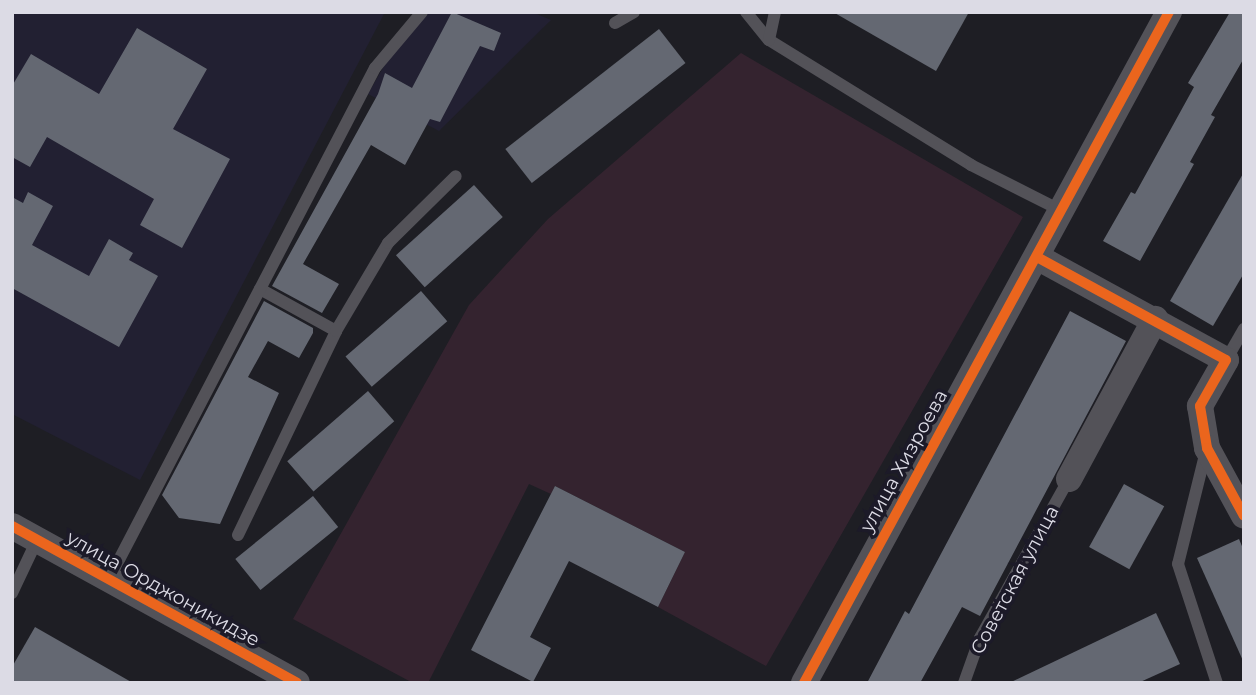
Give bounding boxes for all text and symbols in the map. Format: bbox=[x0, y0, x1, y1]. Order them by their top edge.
street label: улица Хизроева bbox=[855, 386, 953, 536]
street label: Советская улица bbox=[966, 502, 1064, 658]
street label: улица Орджоникидзе bbox=[62, 526, 264, 652]

